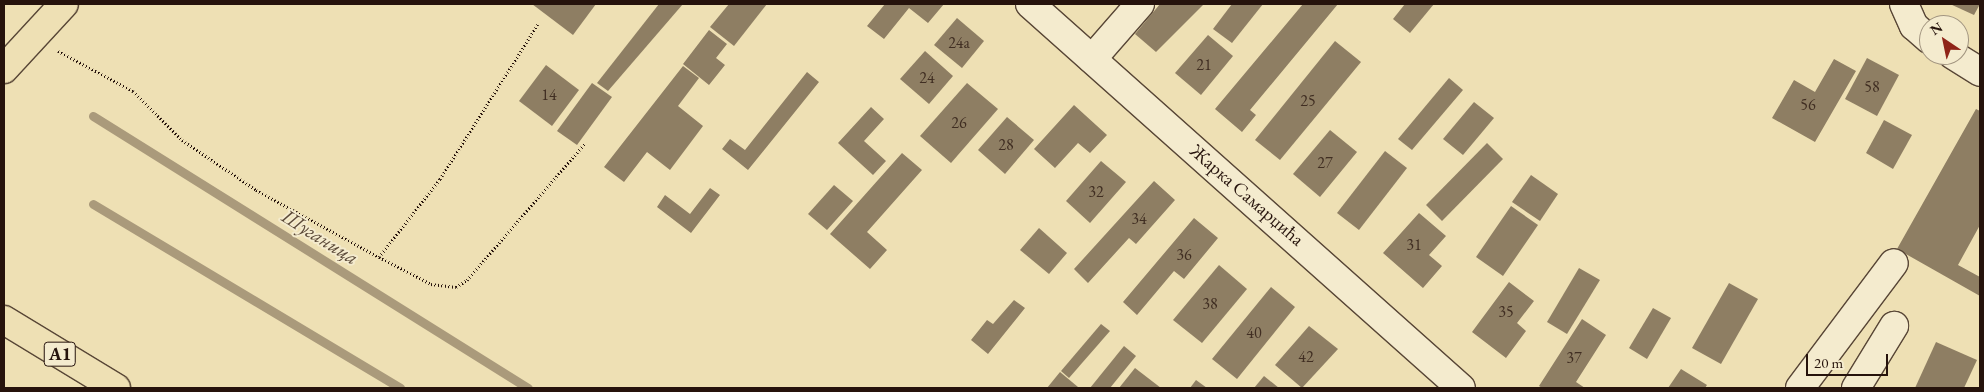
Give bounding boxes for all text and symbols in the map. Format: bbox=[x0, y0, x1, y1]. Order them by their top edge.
north arrow bbox=[1919, 15, 1969, 65]
text: N bbox=[1926, 18, 1946, 39]
house number: 24a bbox=[948, 33, 970, 53]
house number: 21 bbox=[1196, 55, 1212, 75]
house number: 24 bbox=[919, 68, 935, 88]
house number: 58 bbox=[1864, 77, 1880, 97]
house number: 14 bbox=[541, 85, 557, 105]
house number: 25 bbox=[1300, 91, 1316, 111]
house number: 56 bbox=[1800, 95, 1816, 115]
house number: 26 bbox=[951, 113, 967, 133]
house number: 28 bbox=[998, 135, 1014, 155]
street label: Жарка Самарџића bbox=[1185, 139, 1309, 251]
house number: 27 bbox=[1317, 153, 1333, 173]
house number: 32 bbox=[1088, 182, 1104, 202]
water label: Шуганица bbox=[277, 204, 363, 270]
house number: 34 bbox=[1131, 209, 1147, 229]
house number: 31 bbox=[1406, 235, 1422, 255]
house number: 36 bbox=[1176, 245, 1192, 265]
house number: 38 bbox=[1202, 294, 1218, 314]
house number: 35 bbox=[1498, 302, 1514, 322]
house number: 40 bbox=[1246, 323, 1262, 343]
road number: A1 bbox=[44, 338, 76, 369]
scale bar bbox=[1809, 344, 1892, 376]
house number: 42 bbox=[1298, 347, 1314, 367]
house number: 37 bbox=[1566, 348, 1582, 368]
text: 20 m bbox=[1814, 353, 1843, 372]

